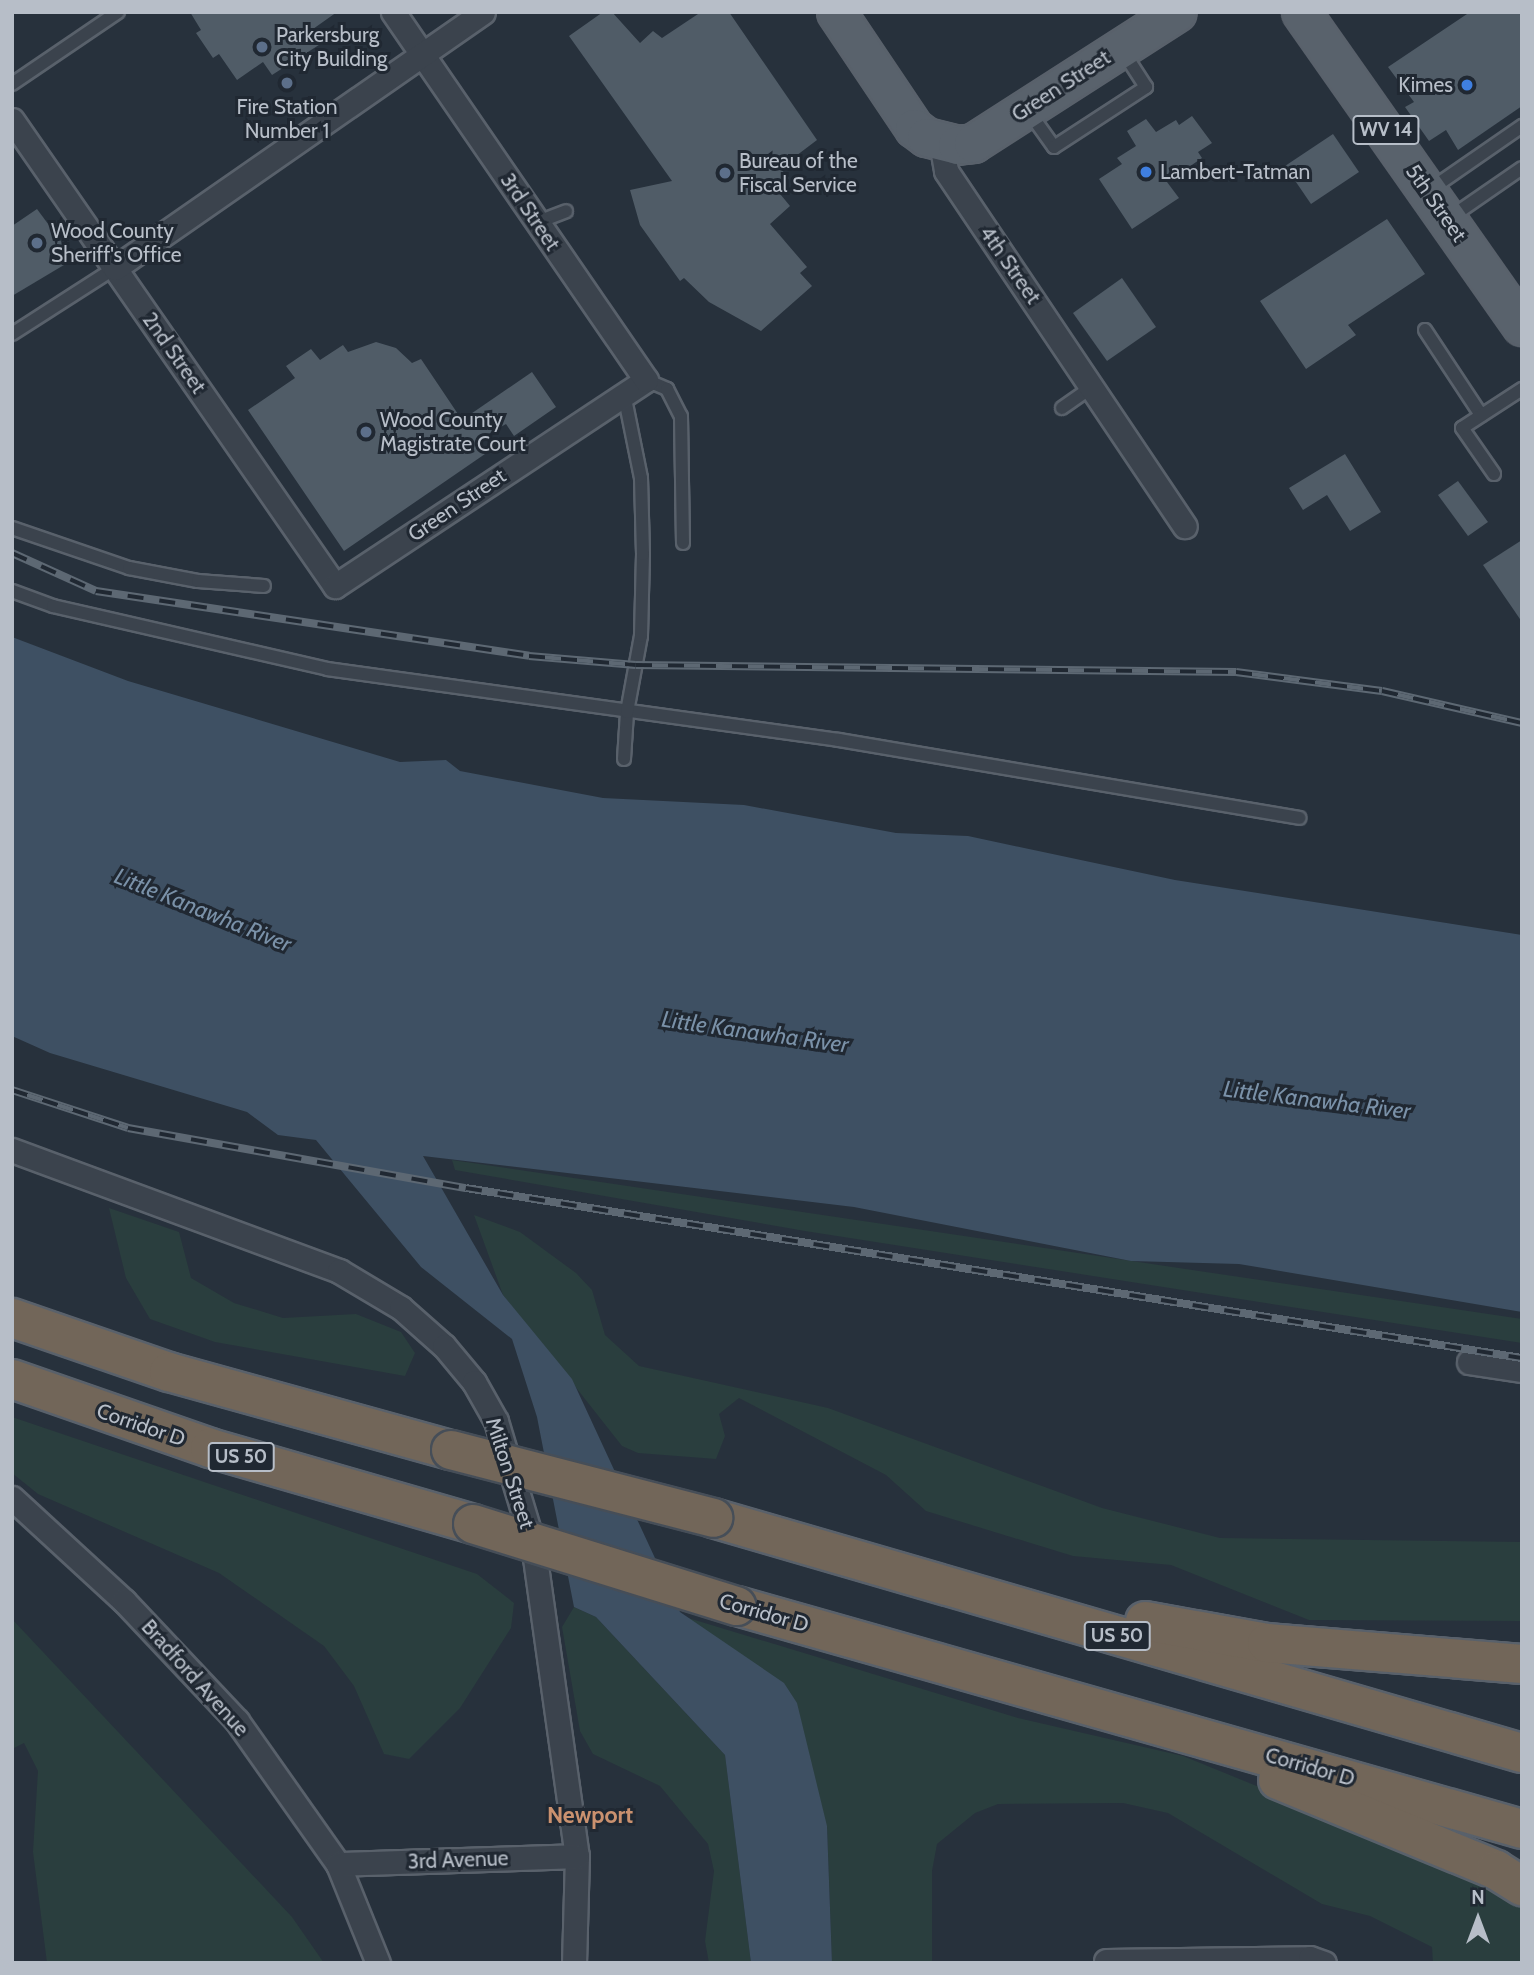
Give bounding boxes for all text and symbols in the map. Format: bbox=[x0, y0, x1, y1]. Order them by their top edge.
place label: Parkersburg City Building bbox=[276, 22, 387, 72]
marker: Parkersburg City Building bbox=[254, 39, 270, 55]
street label: Green Street bbox=[1007, 45, 1115, 127]
place label: Kimes bbox=[1398, 72, 1453, 98]
marker: Fire Station Number 1 bbox=[279, 75, 295, 91]
marker: Kimes bbox=[1459, 77, 1475, 93]
place label: Fire Station Number 1 bbox=[237, 94, 337, 144]
road number: WV 14 bbox=[1351, 114, 1421, 146]
place label: Bureau of the Fiscal Service bbox=[739, 148, 858, 198]
place label: Lambert-Tatman bbox=[1160, 159, 1310, 185]
street label: 5th Street bbox=[1400, 160, 1472, 246]
marker: Lambert-Tatman bbox=[1138, 164, 1154, 180]
marker: Bureau of the Fiscal Service bbox=[717, 165, 733, 181]
street label: 3rd Street bbox=[495, 168, 565, 256]
place label: Wood County Sheriff's Office bbox=[51, 218, 182, 268]
street label: 4th Street bbox=[974, 221, 1046, 309]
marker: Wood County Sheriff's Office bbox=[29, 235, 45, 251]
street label: 2nd Street bbox=[137, 308, 211, 398]
place label: Wood County Magistrate Court bbox=[380, 407, 526, 457]
marker: Wood County Magistrate Court bbox=[358, 424, 374, 440]
street label: Green Street bbox=[403, 463, 511, 547]
water label: Little Kanawha River bbox=[111, 862, 295, 958]
water label: Little Kanawha River bbox=[660, 1005, 850, 1059]
water label: Little Kanawha River bbox=[1222, 1075, 1412, 1125]
street label: Corridor D bbox=[94, 1398, 188, 1452]
street label: Milton Street bbox=[480, 1414, 540, 1532]
road number: US 50 bbox=[206, 1442, 276, 1472]
street label: Corridor D bbox=[716, 1588, 812, 1638]
street label: Bradford Avenue bbox=[136, 1614, 254, 1742]
road number: US 50 bbox=[1082, 1620, 1152, 1652]
street label: Corridor D bbox=[1262, 1742, 1358, 1792]
district label: Newport bbox=[547, 1801, 633, 1829]
street label: 3rd Avenue bbox=[407, 1846, 509, 1874]
north arrow bbox=[1443, 1884, 1513, 1954]
text: N bbox=[1471, 1886, 1485, 1909]

